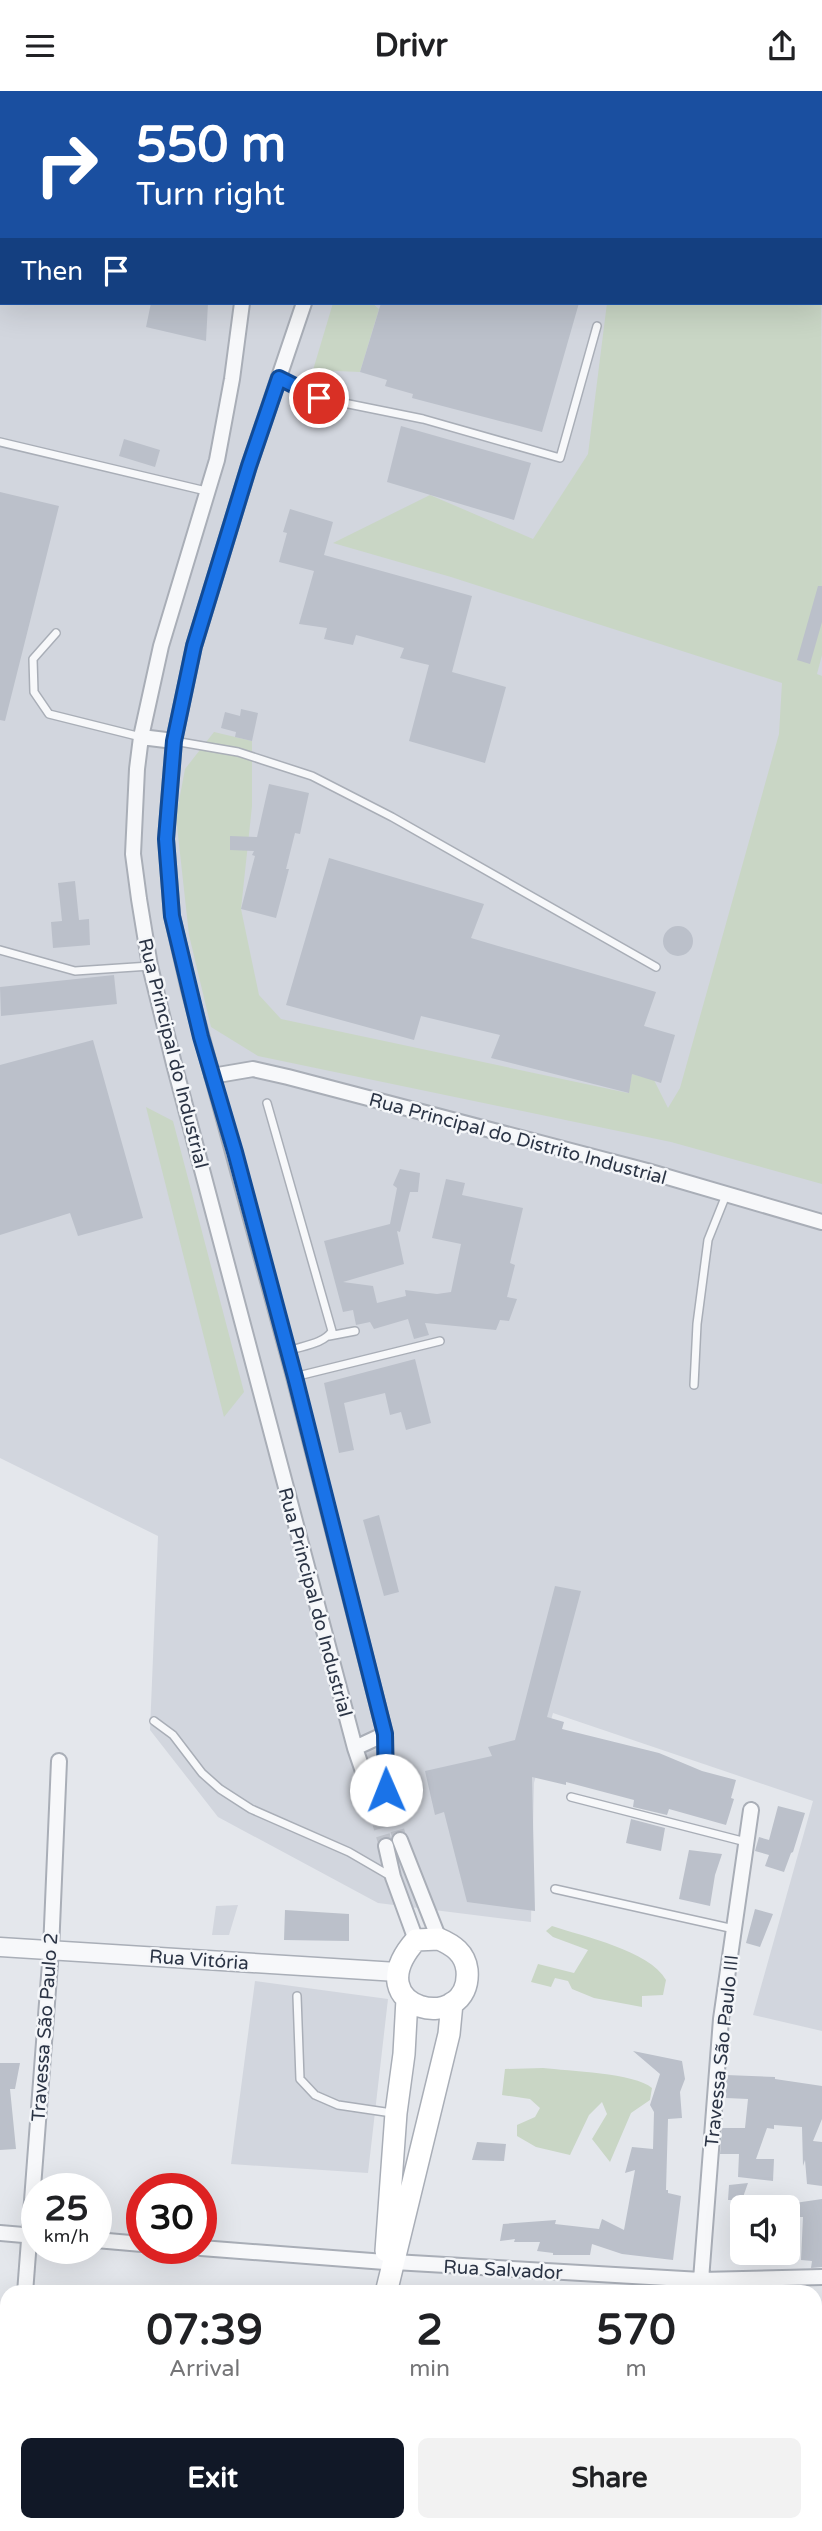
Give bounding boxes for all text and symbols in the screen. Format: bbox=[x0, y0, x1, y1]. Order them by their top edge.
icon: menu bbox=[21, 27, 59, 65]
text: Drivr bbox=[374, 27, 448, 65]
icon: share bbox=[763, 27, 801, 65]
text: 550 m bbox=[136, 116, 286, 175]
icon: right bbox=[21, 119, 112, 210]
text: Turn right bbox=[136, 176, 285, 214]
icon: arrive bbox=[97, 252, 135, 290]
text: Then bbox=[21, 256, 83, 287]
pin bbox=[289, 368, 349, 428]
icon: arrive bbox=[300, 379, 338, 417]
street label: Rua Principal do Industrial bbox=[134, 936, 212, 1171]
street label: Rua Principal do Distrito Industrial bbox=[366, 1089, 669, 1189]
street label: Rua Principal do Industrial bbox=[274, 1485, 356, 1719]
position arrow bbox=[349, 1753, 423, 1827]
street label: Travessa São Paulo 2 bbox=[27, 1932, 63, 2122]
street label: Rua Vitória bbox=[148, 1946, 249, 1974]
street label: Travessa São Paulo III bbox=[701, 1954, 743, 2149]
speed limit sign: 30 bbox=[126, 2173, 217, 2264]
text: 25 bbox=[45, 2188, 88, 2230]
map controls bbox=[730, 2195, 800, 2265]
button: sound bbox=[730, 2195, 800, 2265]
text: km/h bbox=[44, 2225, 89, 2247]
street label: Rua Salvador bbox=[443, 2256, 564, 2284]
text: 07:39 bbox=[146, 2305, 263, 2356]
text: 2 bbox=[416, 2305, 443, 2356]
text: 570 bbox=[596, 2305, 676, 2356]
text: Arrival bbox=[169, 2355, 240, 2383]
text: min bbox=[409, 2355, 450, 2383]
text: m bbox=[625, 2355, 647, 2383]
button: Exit bbox=[21, 2438, 404, 2518]
button: Share bbox=[418, 2438, 801, 2518]

